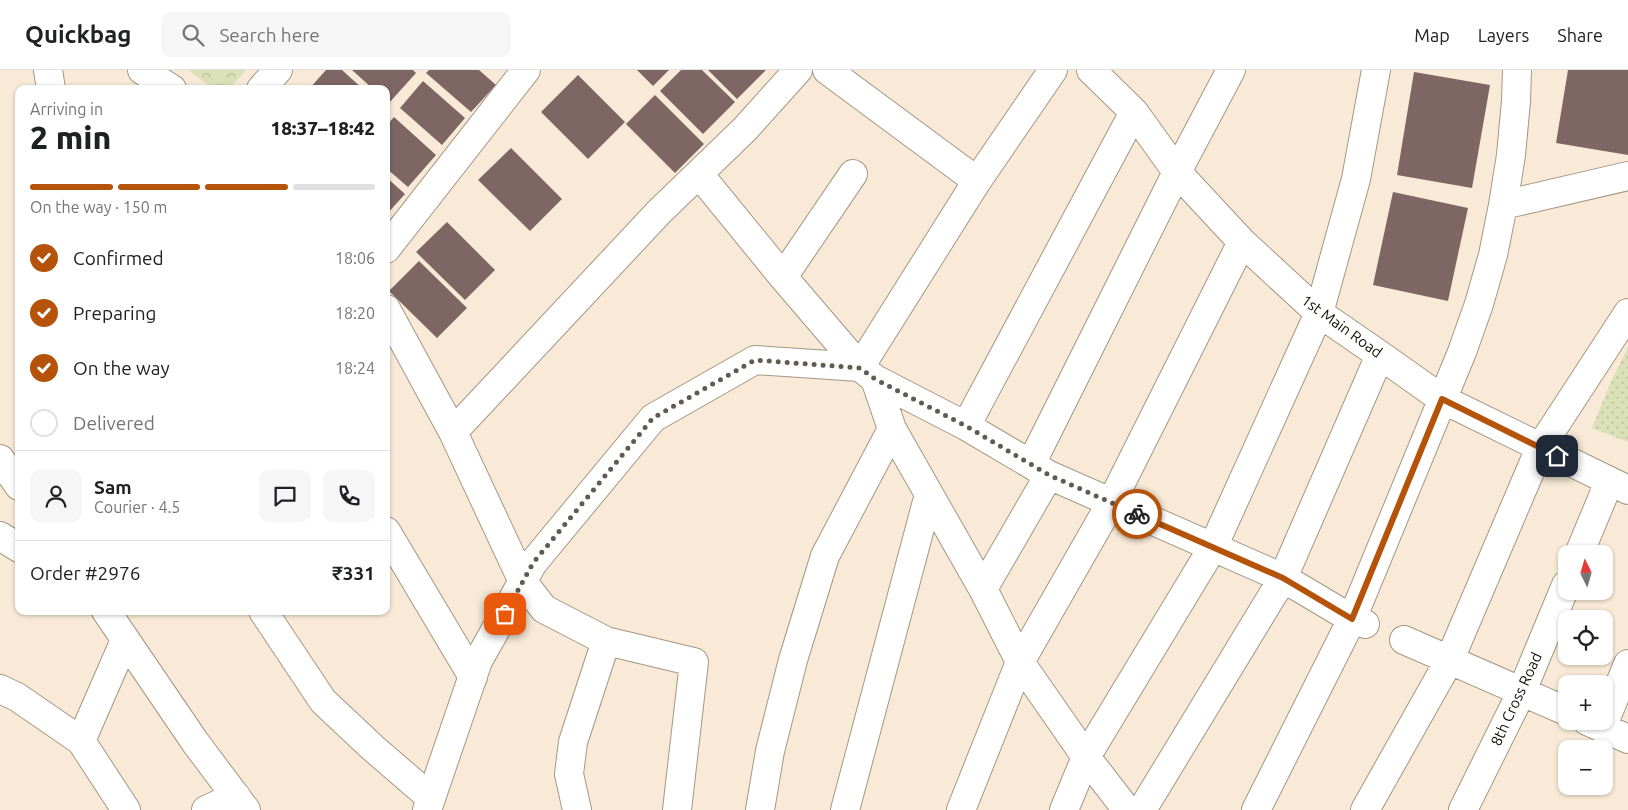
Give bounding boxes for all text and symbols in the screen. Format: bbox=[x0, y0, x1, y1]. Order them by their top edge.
search box bbox=[161, 12, 511, 57]
text: Quickbag bbox=[25, 21, 131, 48]
icon: search bbox=[179, 21, 207, 49]
text: Search here bbox=[219, 24, 320, 46]
text: Map bbox=[1414, 25, 1450, 45]
text: Layers bbox=[1478, 25, 1529, 45]
text: Share bbox=[1557, 25, 1603, 45]
text: Arriving in bbox=[30, 100, 103, 118]
text: 18:37–18:42 bbox=[270, 117, 375, 139]
text: 2 min bbox=[30, 119, 111, 155]
text: On the way · 150 m bbox=[30, 198, 167, 216]
icon: check bbox=[30, 244, 58, 272]
text: Confirmed bbox=[73, 247, 164, 269]
text: 18:06 bbox=[335, 249, 375, 267]
street label: 1st Main Road bbox=[1298, 291, 1386, 361]
icon: check bbox=[30, 299, 58, 327]
text: Preparing bbox=[73, 302, 157, 324]
text: 18:20 bbox=[335, 304, 375, 322]
icon: check bbox=[30, 354, 58, 382]
text: On the way bbox=[73, 357, 170, 379]
text: 18:24 bbox=[335, 359, 375, 377]
text: Delivered bbox=[73, 412, 155, 434]
pin bbox=[1536, 435, 1578, 477]
icon: home bbox=[1543, 442, 1571, 470]
button: person bbox=[30, 470, 82, 522]
button: chat bbox=[259, 470, 311, 522]
button: phone bbox=[323, 470, 375, 522]
text: Sam bbox=[94, 476, 132, 498]
courier bbox=[1112, 489, 1162, 539]
text: Courier · 4.5 bbox=[94, 498, 180, 516]
icon: bike bbox=[1123, 500, 1151, 528]
north arrow bbox=[1558, 545, 1612, 600]
map controls bbox=[1558, 545, 1613, 795]
text: Order #2976 bbox=[30, 562, 140, 584]
text: ₹331 bbox=[332, 562, 375, 584]
pin bbox=[484, 593, 526, 635]
icon: bag bbox=[491, 600, 519, 628]
button: locate bbox=[1558, 610, 1613, 665]
street label: 8th Cross Road bbox=[1487, 650, 1545, 748]
button: + bbox=[1558, 675, 1613, 730]
button: − bbox=[1558, 740, 1613, 795]

